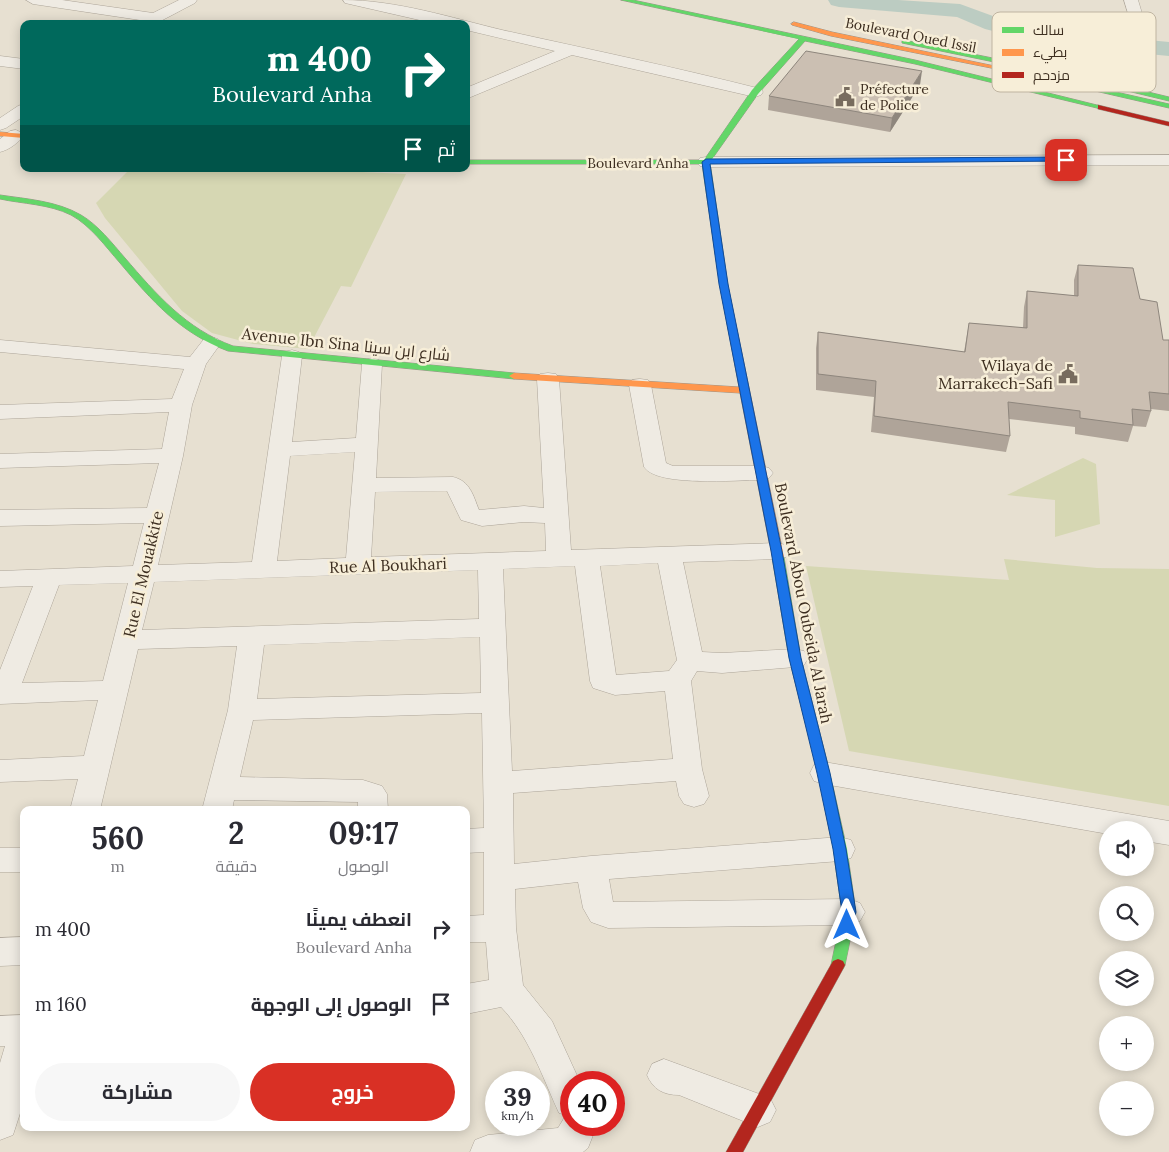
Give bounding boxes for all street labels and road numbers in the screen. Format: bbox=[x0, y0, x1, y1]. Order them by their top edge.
street label: Boulevard Oued Issil bbox=[844, 13, 978, 57]
street label: Boulevard Anha bbox=[587, 154, 689, 172]
street label: Avenue Ibn Sina شارع ابن سينا bbox=[240, 323, 451, 367]
street label: Boulevard Abou Oubeida Al Jarah bbox=[771, 481, 837, 726]
street label: Rue El Mouakkite bbox=[119, 508, 167, 639]
street label: Rue Al Boukhari bbox=[329, 553, 447, 577]

